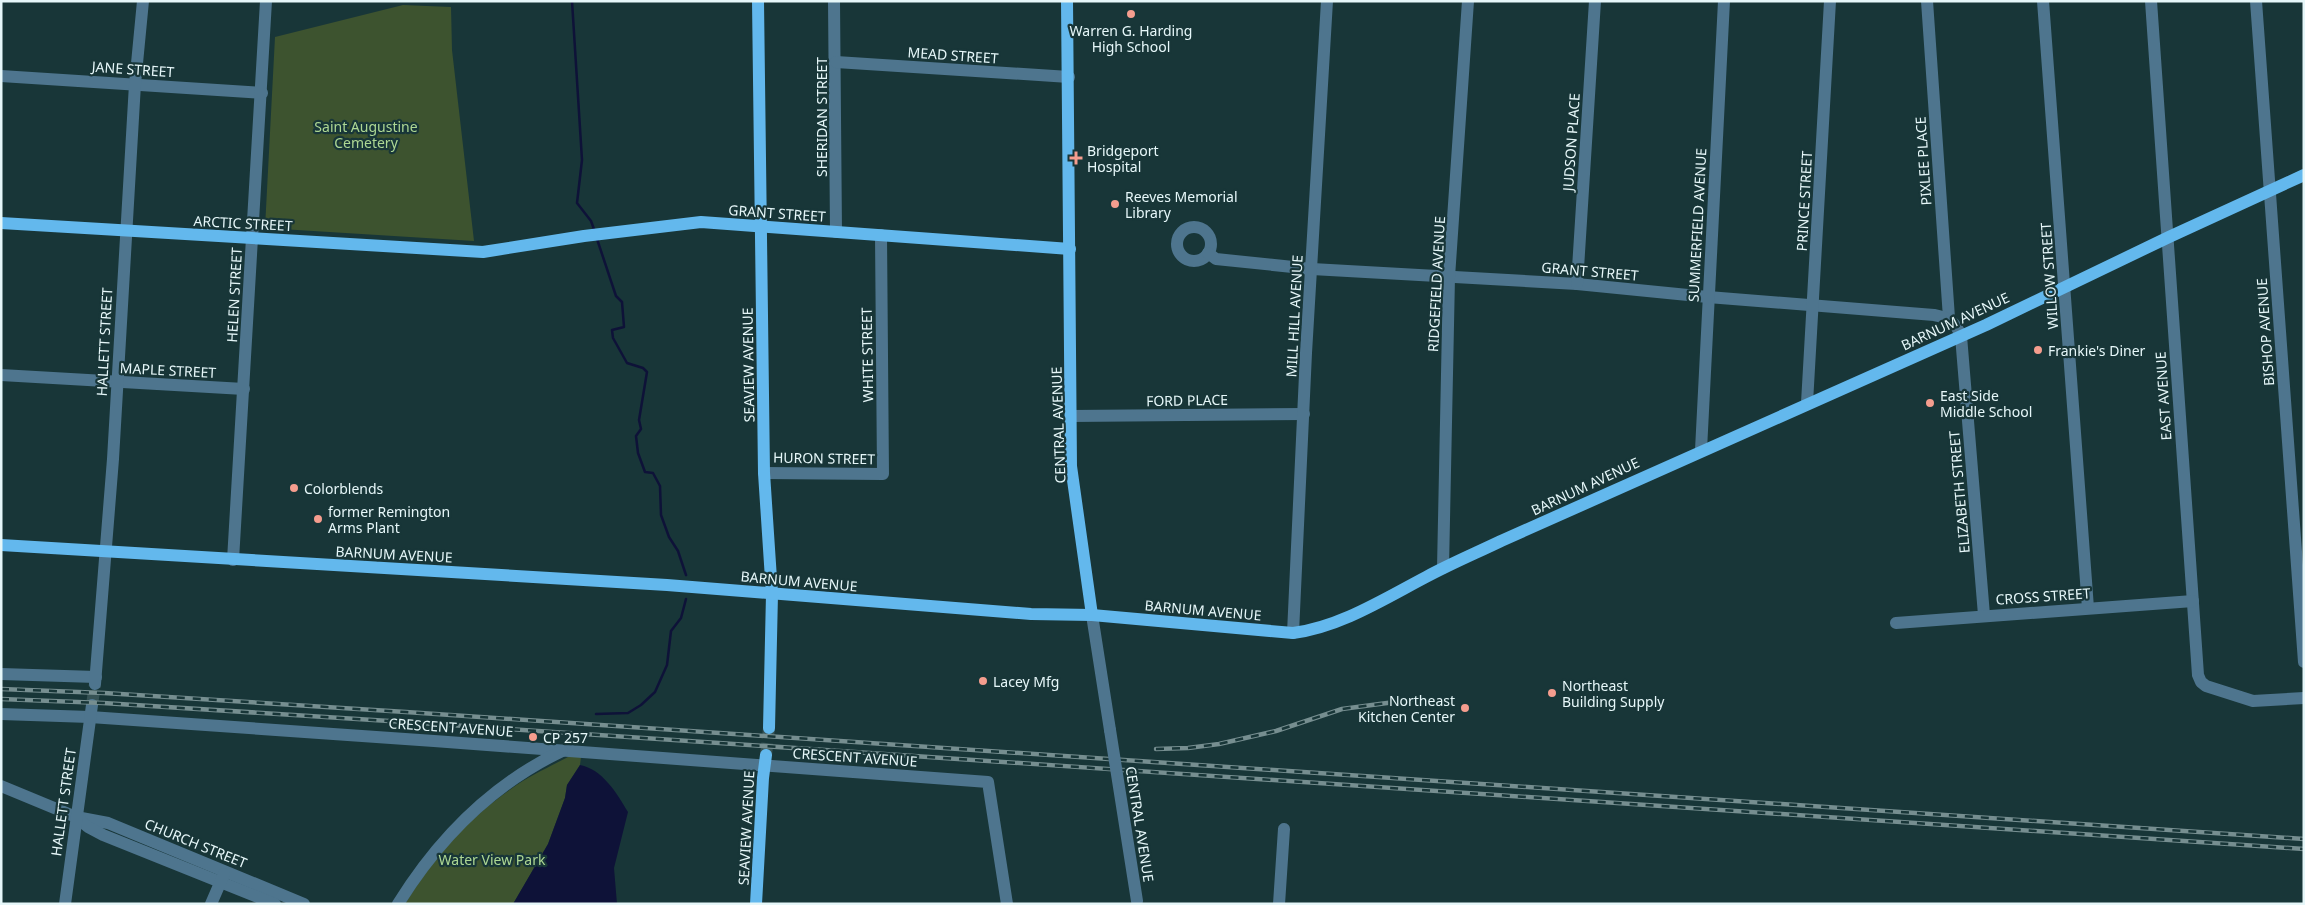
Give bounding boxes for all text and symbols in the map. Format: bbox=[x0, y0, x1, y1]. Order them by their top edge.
marker: Warren G. Harding High School bbox=[1125, 8, 1137, 20]
place label: Warren G. Harding High School bbox=[1070, 21, 1192, 56]
street label: MEAD STREET bbox=[907, 42, 999, 68]
street label: JANE STREET bbox=[89, 57, 175, 81]
street label: SHERIDAN STREET bbox=[812, 57, 831, 177]
street label: JUDSON PLACE bbox=[1558, 92, 1584, 194]
street label: PIXLEE PLACE bbox=[1910, 116, 1936, 206]
park label: Saint Augustine Cemetery bbox=[314, 117, 418, 152]
place label: Bridgeport Hospital bbox=[1087, 141, 1159, 176]
street label: SUMMERFIELD AVENUE bbox=[1683, 148, 1711, 302]
street label: PRINCE STREET bbox=[1792, 150, 1816, 252]
marker: Bridgeport Hospital bbox=[1069, 151, 1083, 165]
place label: Reeves Memorial Library bbox=[1125, 187, 1238, 222]
marker: Reeves Memorial Library bbox=[1109, 198, 1121, 210]
street label: GRANT STREET bbox=[728, 200, 826, 226]
street label: ARCTIC STREET bbox=[193, 211, 293, 235]
street label: RIDGEFIELD AVENUE bbox=[1423, 216, 1449, 352]
street label: WILLOW STREET bbox=[2036, 222, 2062, 330]
street label: HELEN STREET bbox=[222, 247, 246, 343]
street label: MILL HILL AVENUE bbox=[1281, 254, 1307, 378]
street label: GRANT STREET bbox=[1541, 257, 1640, 285]
street label: BISHOP AVENUE bbox=[2252, 277, 2278, 387]
street label: HALLETT STREET bbox=[92, 287, 116, 397]
street label: BARNUM AVENUE bbox=[1898, 288, 2012, 354]
street label: SEAVIEW AVENUE bbox=[738, 307, 758, 423]
street label: WHITE STREET bbox=[857, 307, 877, 403]
place label: Frankie's Diner bbox=[2048, 341, 2146, 360]
marker: Frankie's Diner bbox=[2032, 344, 2044, 356]
street label: EAST AVENUE bbox=[2150, 351, 2176, 441]
street label: MAPLE STREET bbox=[119, 358, 217, 382]
street label: CENTRAL AVENUE bbox=[1046, 366, 1070, 484]
place label: East Side Middle School bbox=[1940, 386, 2032, 421]
street label: FORD PLACE bbox=[1146, 390, 1228, 410]
marker: East Side Middle School bbox=[1924, 397, 1936, 409]
street label: ELIZABETH STREET bbox=[1944, 430, 1974, 554]
street label: HURON STREET bbox=[773, 448, 875, 468]
street label: BARNUM AVENUE bbox=[1528, 453, 1642, 519]
place label: Colorblends bbox=[304, 479, 384, 498]
marker: Colorblends bbox=[288, 482, 300, 494]
place label: former Remington Arms Plant bbox=[328, 502, 450, 537]
marker: former Remington Arms Plant bbox=[312, 513, 324, 525]
street label: BARNUM AVENUE bbox=[335, 541, 453, 567]
street label: BARNUM AVENUE bbox=[740, 566, 858, 596]
street label: CROSS STREET bbox=[1995, 583, 2091, 609]
street label: BARNUM AVENUE bbox=[1144, 595, 1262, 625]
place label: Lacey Mfg bbox=[993, 672, 1059, 691]
marker: Lacey Mfg bbox=[977, 675, 989, 687]
place label: Northeast Building Supply bbox=[1562, 676, 1665, 711]
marker: Northeast Building Supply bbox=[1546, 687, 1558, 699]
place label: Northeast Kitchen Center bbox=[1358, 691, 1455, 726]
marker: Northeast Kitchen Center bbox=[1459, 702, 1471, 714]
street label: CRESCENT AVENUE bbox=[388, 713, 514, 741]
place label: CP 257 bbox=[543, 728, 588, 747]
marker: CP 257 bbox=[527, 731, 539, 743]
street label: CRESCENT AVENUE bbox=[792, 743, 918, 771]
street label: HALLETT STREET bbox=[46, 747, 80, 857]
street label: CENTRAL AVENUE bbox=[1121, 765, 1159, 883]
street label: SEAVIEW AVENUE bbox=[734, 770, 758, 886]
street label: CHURCH STREET bbox=[142, 814, 250, 872]
park label: Water View Park bbox=[439, 850, 546, 869]

